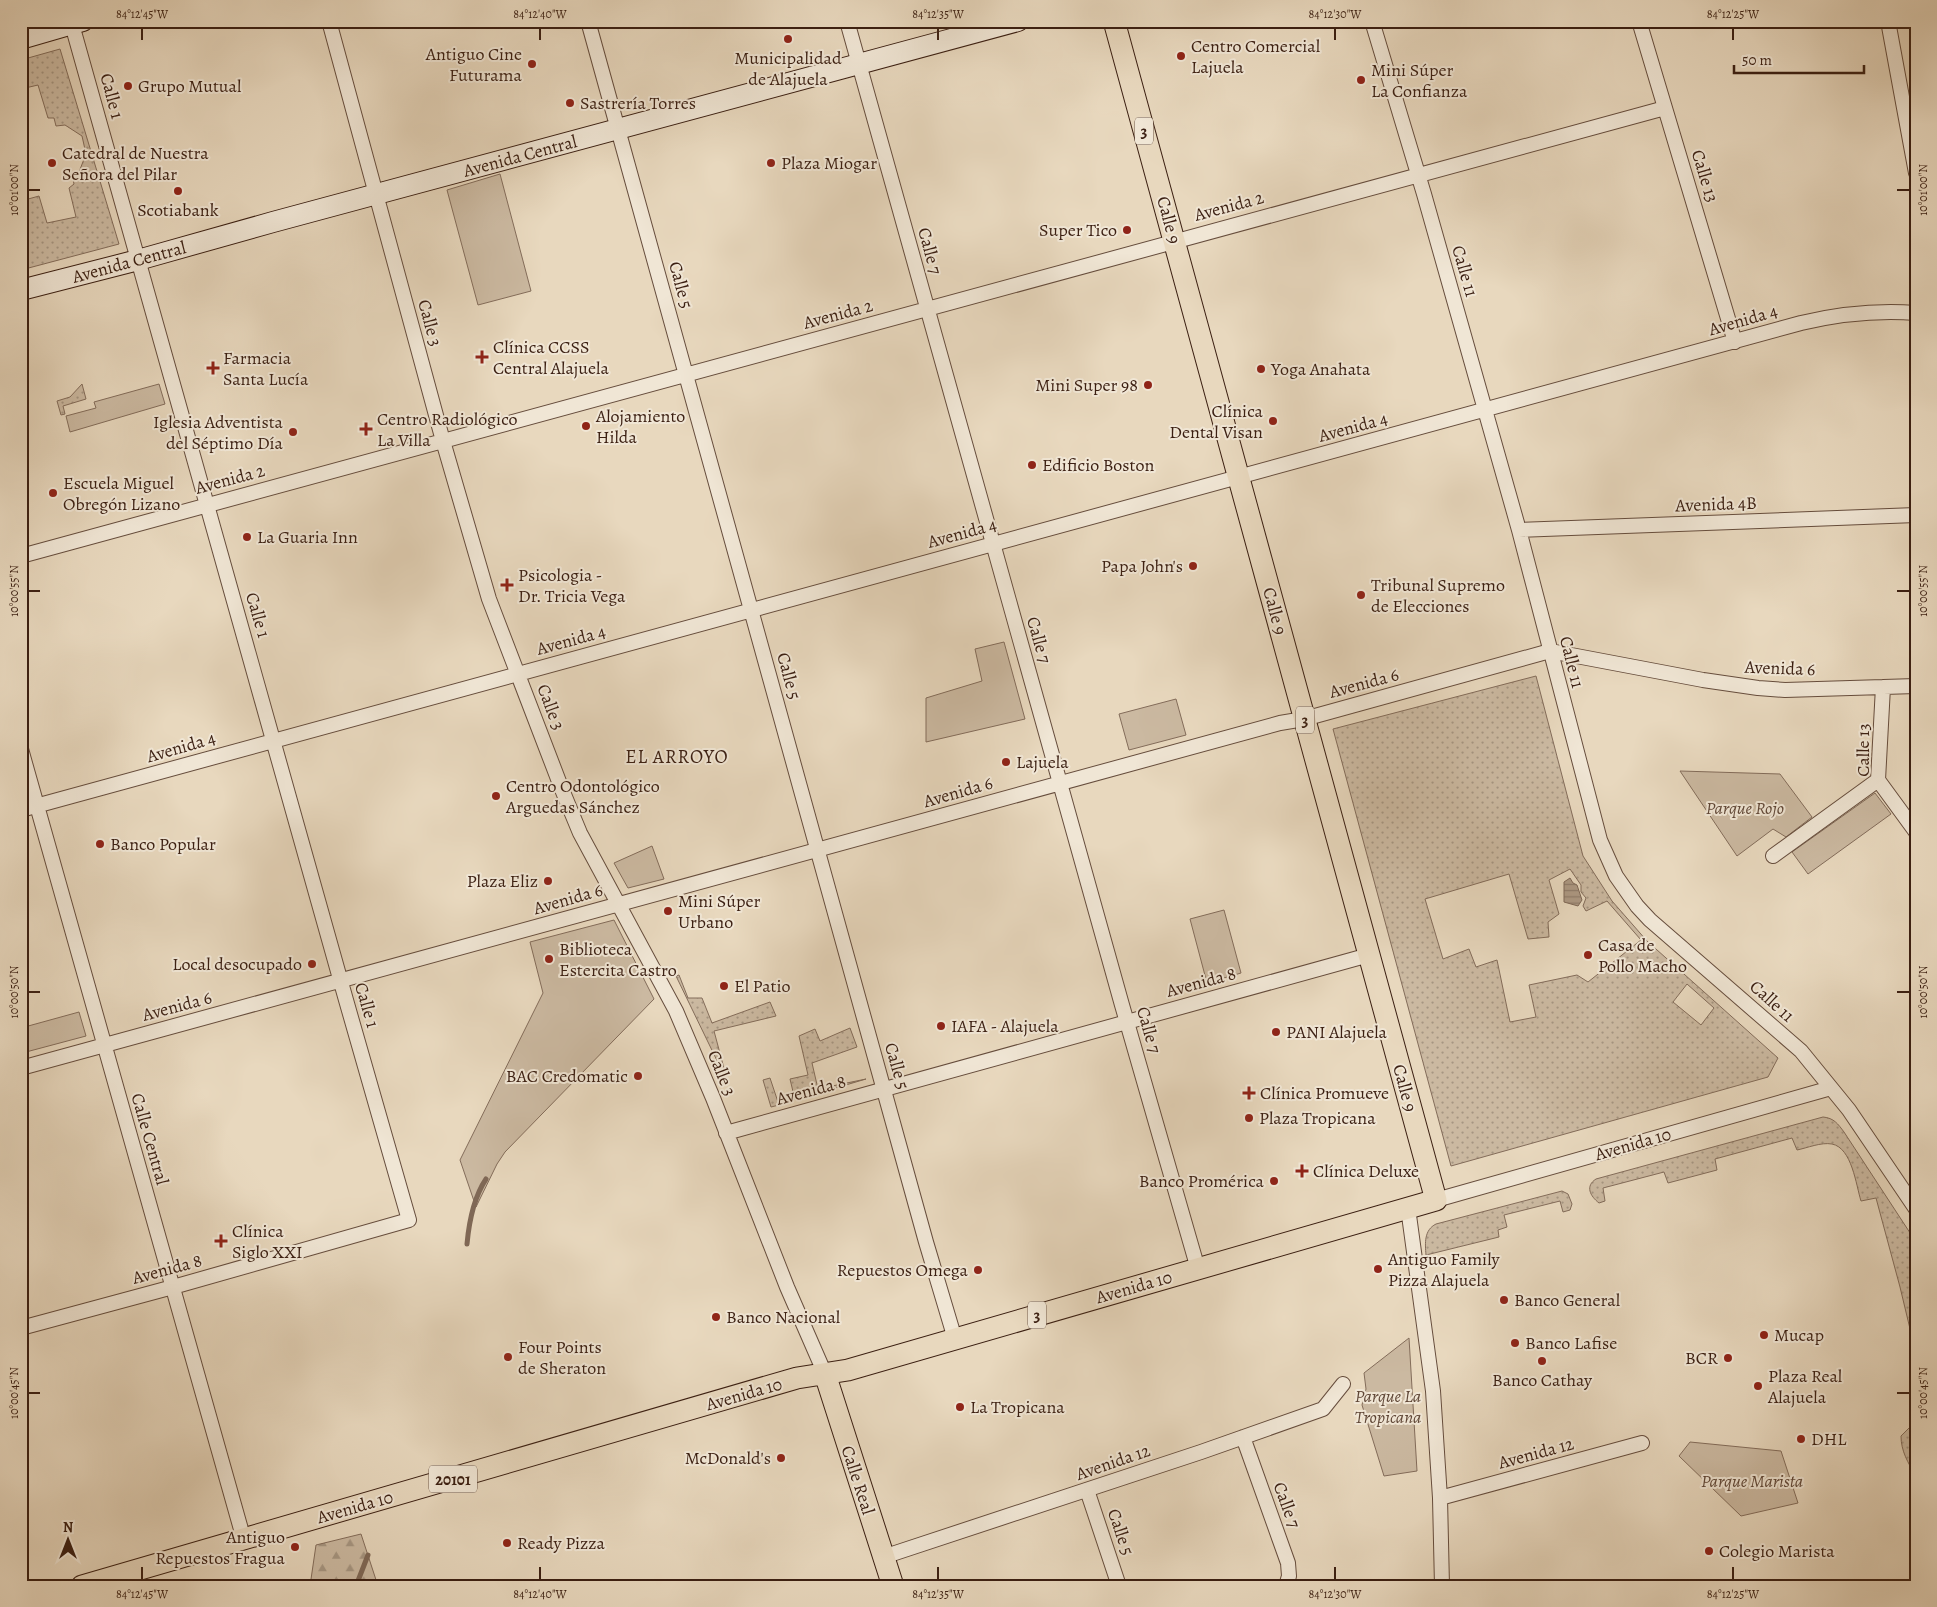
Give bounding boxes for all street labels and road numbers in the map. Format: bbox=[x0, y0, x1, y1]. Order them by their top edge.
street label: Calle 1 bbox=[94, 71, 130, 121]
road number: 3 bbox=[1135, 118, 1153, 144]
street label: Avenida Central bbox=[460, 129, 580, 183]
street label: Calle 13 bbox=[1686, 147, 1724, 205]
street label: Avenida 2 bbox=[1191, 185, 1267, 227]
street label: Calle 9 bbox=[1151, 194, 1187, 246]
street label: Calle 7 bbox=[912, 225, 948, 278]
street label: Avenida Central bbox=[69, 235, 189, 289]
street label: Calle 11 bbox=[1446, 243, 1484, 299]
street label: Calle 5 bbox=[663, 259, 699, 311]
street label: Avenida 2 bbox=[800, 293, 876, 335]
street label: Calle 3 bbox=[412, 297, 448, 349]
street label: Avenida 4 bbox=[1705, 299, 1780, 342]
street label: Avenida 4 bbox=[1315, 406, 1390, 448]
street label: Avenida 2 bbox=[192, 458, 268, 500]
street label: Avenida 4B bbox=[1674, 491, 1757, 517]
street label: Avenida 4 bbox=[924, 512, 999, 554]
street label: Calle 9 bbox=[1257, 585, 1293, 637]
street label: Calle 1 bbox=[240, 589, 276, 641]
street label: Calle 7 bbox=[1021, 614, 1057, 667]
street label: Avenida 4 bbox=[533, 619, 608, 661]
street label: Calle 11 bbox=[1554, 634, 1590, 690]
street label: Calle 5 bbox=[771, 650, 807, 702]
street label: Avenida 6 bbox=[1743, 655, 1816, 681]
street label: Avenida 6 bbox=[1326, 662, 1401, 704]
street label: Calle 3 bbox=[531, 680, 571, 734]
road number: 3 bbox=[1296, 706, 1314, 734]
street label: Calle 13 bbox=[1851, 723, 1875, 777]
street label: Avenida 4 bbox=[143, 726, 218, 769]
street label: Avenida 6 bbox=[920, 771, 995, 814]
street label: Avenida 6 bbox=[530, 878, 605, 921]
street label: Avenida 8 bbox=[1163, 961, 1239, 1003]
street label: Calle 11 bbox=[1745, 975, 1799, 1027]
street label: Calle 1 bbox=[349, 979, 385, 1031]
street label: Avenida 6 bbox=[139, 985, 214, 1027]
street label: Calle 7 bbox=[1131, 1004, 1167, 1057]
street label: Calle 5 bbox=[879, 1040, 915, 1092]
street label: Calle 3 bbox=[702, 1046, 742, 1100]
street label: Calle 9 bbox=[1387, 1062, 1423, 1114]
street label: Avenida 8 bbox=[773, 1069, 849, 1111]
street label: Calle Central bbox=[125, 1090, 175, 1188]
street label: Avenida 10 bbox=[1591, 1122, 1674, 1167]
street label: Avenida 8 bbox=[129, 1248, 205, 1290]
street label: Avenida 10 bbox=[1092, 1265, 1175, 1310]
road number: 3 bbox=[1028, 1302, 1046, 1328]
street label: Avenida 10 bbox=[702, 1372, 785, 1417]
street label: Avenida 12 bbox=[1495, 1431, 1577, 1475]
street label: Avenida 12 bbox=[1072, 1438, 1154, 1486]
street label: Calle Real bbox=[836, 1442, 881, 1518]
road number: 20101 bbox=[429, 1466, 477, 1492]
street label: Calle 7 bbox=[1268, 1479, 1307, 1532]
street label: Avenida 10 bbox=[313, 1485, 396, 1530]
street label: Calle 5 bbox=[1102, 1505, 1140, 1559]

